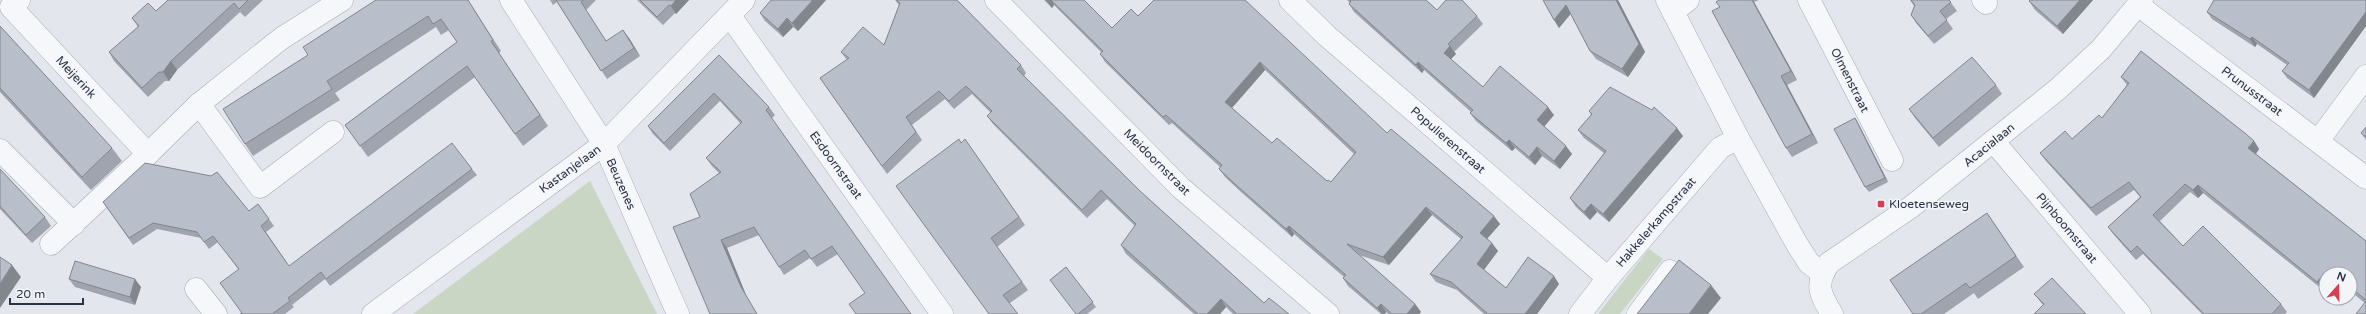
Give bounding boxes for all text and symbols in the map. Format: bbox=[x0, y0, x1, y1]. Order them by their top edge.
street label: Olmenstraat bbox=[1828, 45, 1872, 115]
street label: Meijerink bbox=[53, 53, 99, 101]
street label: Prunusstraat bbox=[2219, 63, 2286, 119]
street label: Populierenstraat bbox=[1408, 104, 1488, 176]
street label: Acacialaan bbox=[1961, 120, 2017, 170]
street label: Meidoornstraat bbox=[1121, 126, 1193, 198]
street label: Esdoornstraat bbox=[807, 128, 865, 202]
street label: Kastanjelaan bbox=[536, 142, 604, 196]
street label: Beuzenes bbox=[603, 156, 639, 212]
street label: Hakkelerkampstraat bbox=[1613, 174, 1699, 270]
street label: Pijnboomstraat bbox=[2034, 190, 2101, 266]
place label: Kloetenseweg bbox=[1889, 197, 1969, 211]
marker: Kloetenseweg bbox=[1876, 199, 1886, 209]
north arrow bbox=[2318, 266, 2358, 306]
text: N bbox=[2335, 269, 2348, 285]
scale bar bbox=[10, 280, 83, 306]
text: 20 m bbox=[16, 287, 45, 301]

